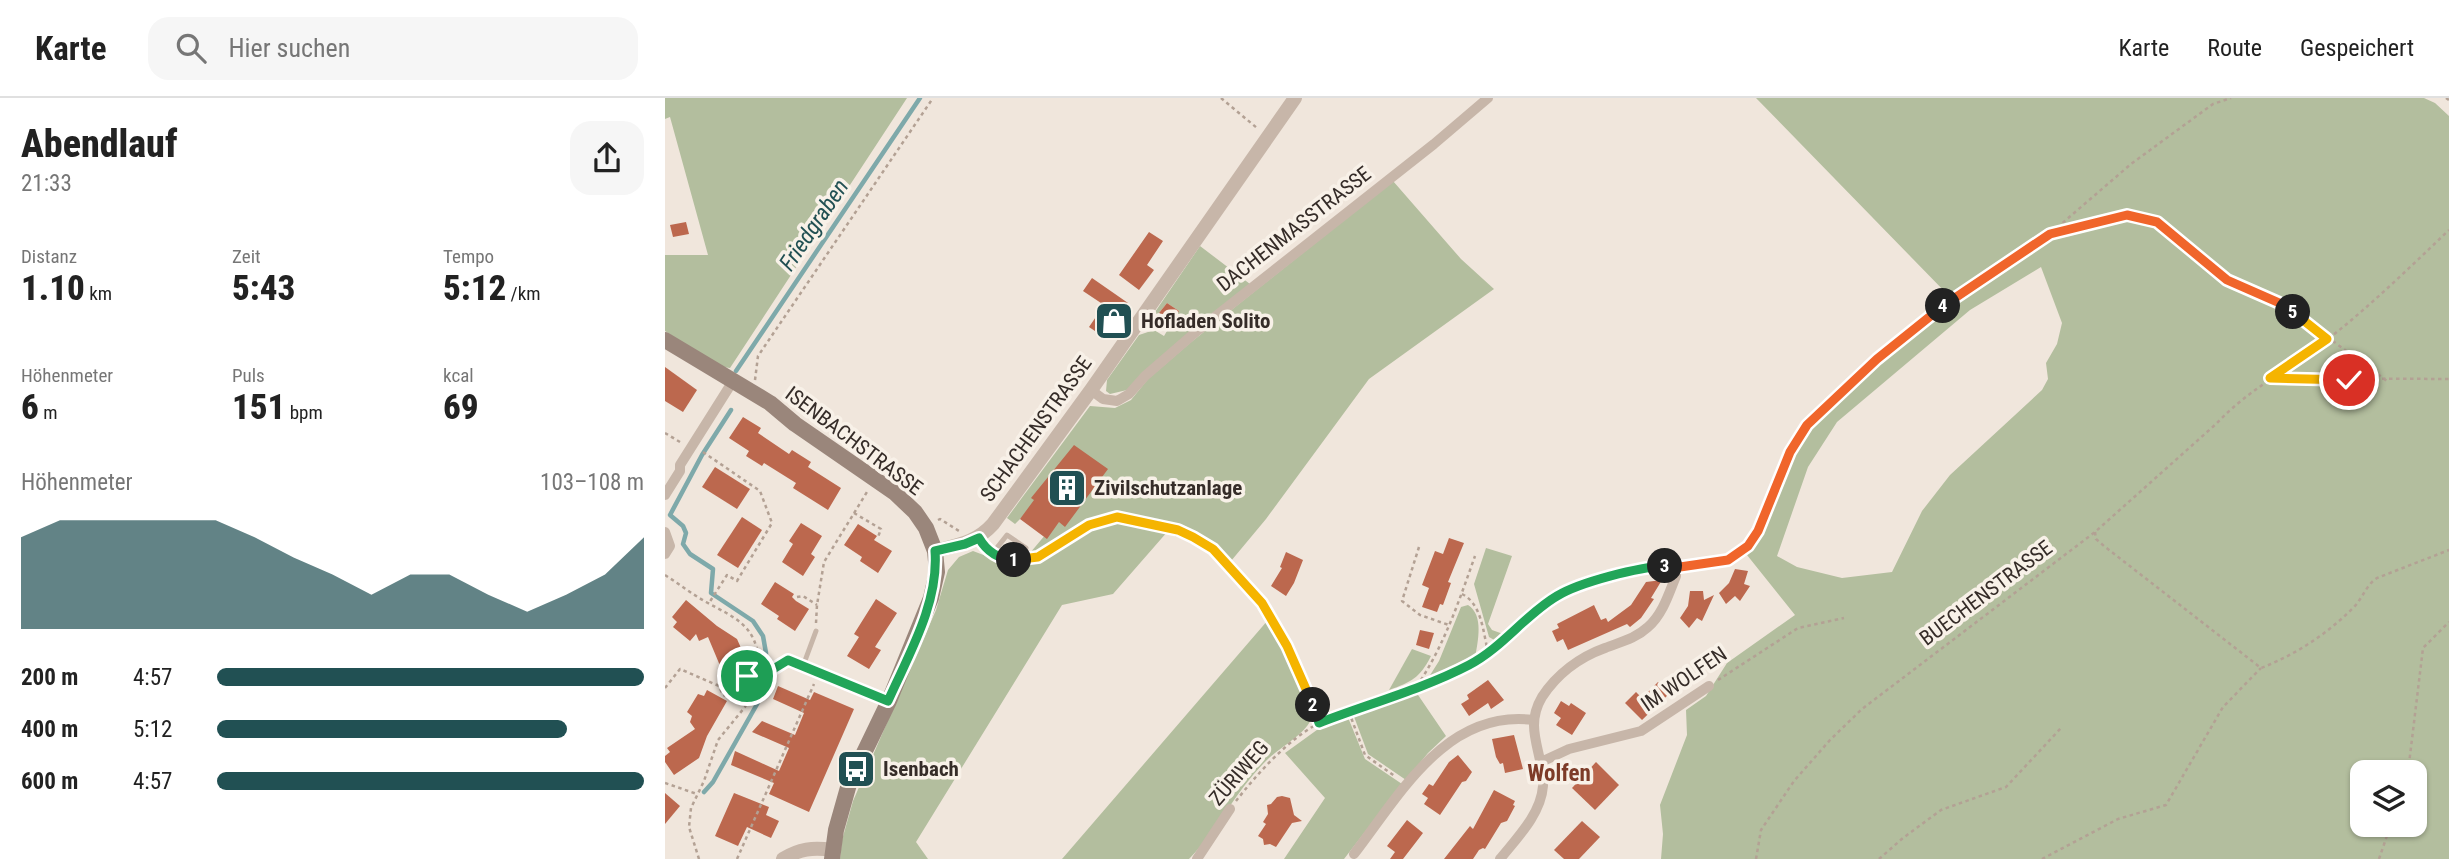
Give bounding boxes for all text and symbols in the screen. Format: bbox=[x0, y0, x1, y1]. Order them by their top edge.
search box bbox=[148, 17, 638, 80]
text: Karte bbox=[35, 29, 106, 68]
icon: search bbox=[172, 29, 210, 67]
text: Hier suchen bbox=[228, 33, 350, 63]
text: Karte bbox=[2119, 34, 2169, 62]
text: Route bbox=[2207, 34, 2262, 62]
text: Gespeichert bbox=[2300, 34, 2414, 62]
button: share bbox=[570, 121, 644, 195]
text: Abendlauf bbox=[21, 122, 177, 166]
street label: DACHENMASSTRASSE bbox=[1212, 162, 1376, 296]
text: 21:33 bbox=[21, 170, 72, 197]
water label: Friedgraben bbox=[774, 174, 854, 276]
text: Distanz bbox=[21, 245, 77, 268]
text: Zeit bbox=[232, 245, 261, 268]
text: Tempo bbox=[443, 245, 494, 268]
text: 1.10 bbox=[21, 268, 85, 309]
text: 5:43 bbox=[232, 268, 295, 309]
text: 5:12 bbox=[443, 268, 506, 309]
text: km bbox=[85, 282, 112, 305]
text: /km bbox=[506, 282, 541, 305]
pin: 4 bbox=[1925, 288, 1961, 324]
text: 4 bbox=[1938, 294, 1947, 317]
pin: 5 bbox=[2275, 294, 2311, 330]
shop icon: Hofladen Solito bbox=[1093, 300, 1135, 342]
text: 5 bbox=[2288, 300, 2297, 323]
place label: Hofladen Solito bbox=[1141, 309, 1270, 333]
pin bbox=[2319, 350, 2379, 410]
street label: SCHACHENSTRASSE bbox=[975, 352, 1097, 506]
icon: check bbox=[2330, 361, 2368, 399]
text: Höhenmeter bbox=[21, 364, 113, 387]
text: Puls bbox=[232, 364, 265, 387]
text: kcal bbox=[443, 364, 474, 387]
street label: ISENBACHSTRASSE bbox=[781, 382, 927, 500]
text: 6 bbox=[21, 387, 39, 428]
text: 151 bbox=[232, 387, 285, 428]
text: 69 bbox=[443, 387, 479, 428]
text: m bbox=[39, 401, 57, 424]
text: bpm bbox=[285, 401, 323, 424]
building icon: Zivilschutzanlage bbox=[1046, 467, 1088, 509]
text: Höhenmeter bbox=[21, 469, 133, 496]
text: 103–108 m bbox=[540, 469, 644, 496]
place label: Zivilschutzanlage bbox=[1094, 476, 1242, 500]
street label: BUECHENSTRASSE bbox=[1915, 535, 2057, 651]
pin: 1 bbox=[997, 542, 1031, 578]
text: 1 bbox=[1009, 548, 1018, 571]
pin: 3 bbox=[1647, 548, 1683, 584]
text: 3 bbox=[1660, 554, 1669, 577]
street label: IM WOLFEN bbox=[1637, 642, 1731, 716]
pin bbox=[717, 646, 777, 706]
icon: arrive bbox=[728, 657, 766, 695]
text: 200 m bbox=[21, 664, 78, 691]
text: 4:57 bbox=[133, 664, 172, 691]
pin: 2 bbox=[1295, 688, 1331, 722]
text: 2 bbox=[1308, 693, 1317, 716]
text: 400 m bbox=[21, 716, 78, 743]
text: 5:12 bbox=[133, 716, 172, 743]
street label: ZÜRIWEG bbox=[1204, 736, 1274, 810]
bus stop icon: Isenbach bbox=[835, 748, 877, 790]
place label: Isenbach bbox=[883, 757, 959, 781]
district label: Wolfen bbox=[1527, 760, 1591, 787]
map controls bbox=[2350, 760, 2427, 837]
button: layers bbox=[2350, 760, 2427, 837]
text: 600 m bbox=[21, 768, 78, 795]
text: 4:57 bbox=[133, 768, 172, 795]

